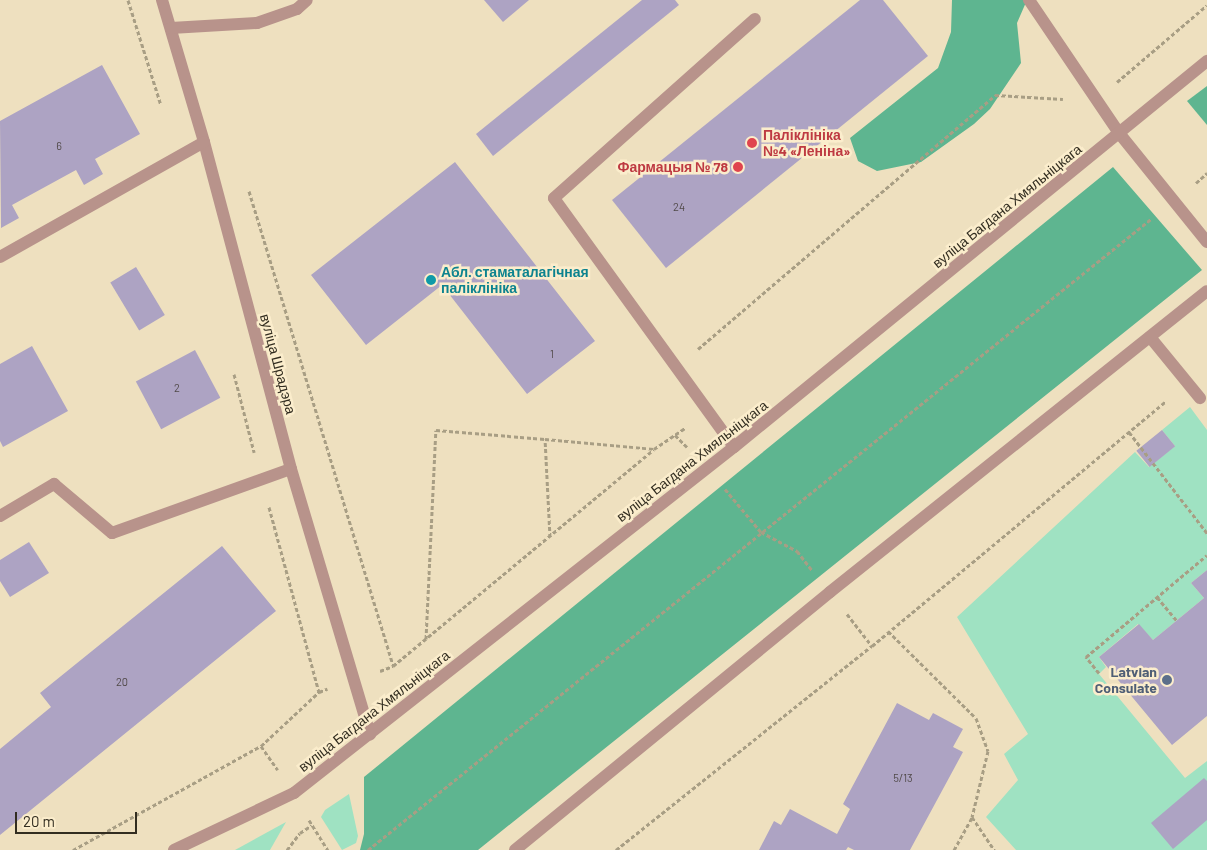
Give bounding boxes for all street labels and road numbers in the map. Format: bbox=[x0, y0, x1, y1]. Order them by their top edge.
street label: вуліца Багдана Хмяльніцкага bbox=[929, 141, 1085, 271]
street label: вуліца Шрадэра bbox=[257, 312, 299, 416]
street label: вуліца Багдана Хмяльніцкага bbox=[613, 397, 771, 525]
street label: вуліца Багдана Хмяльніцкага bbox=[295, 647, 453, 775]

